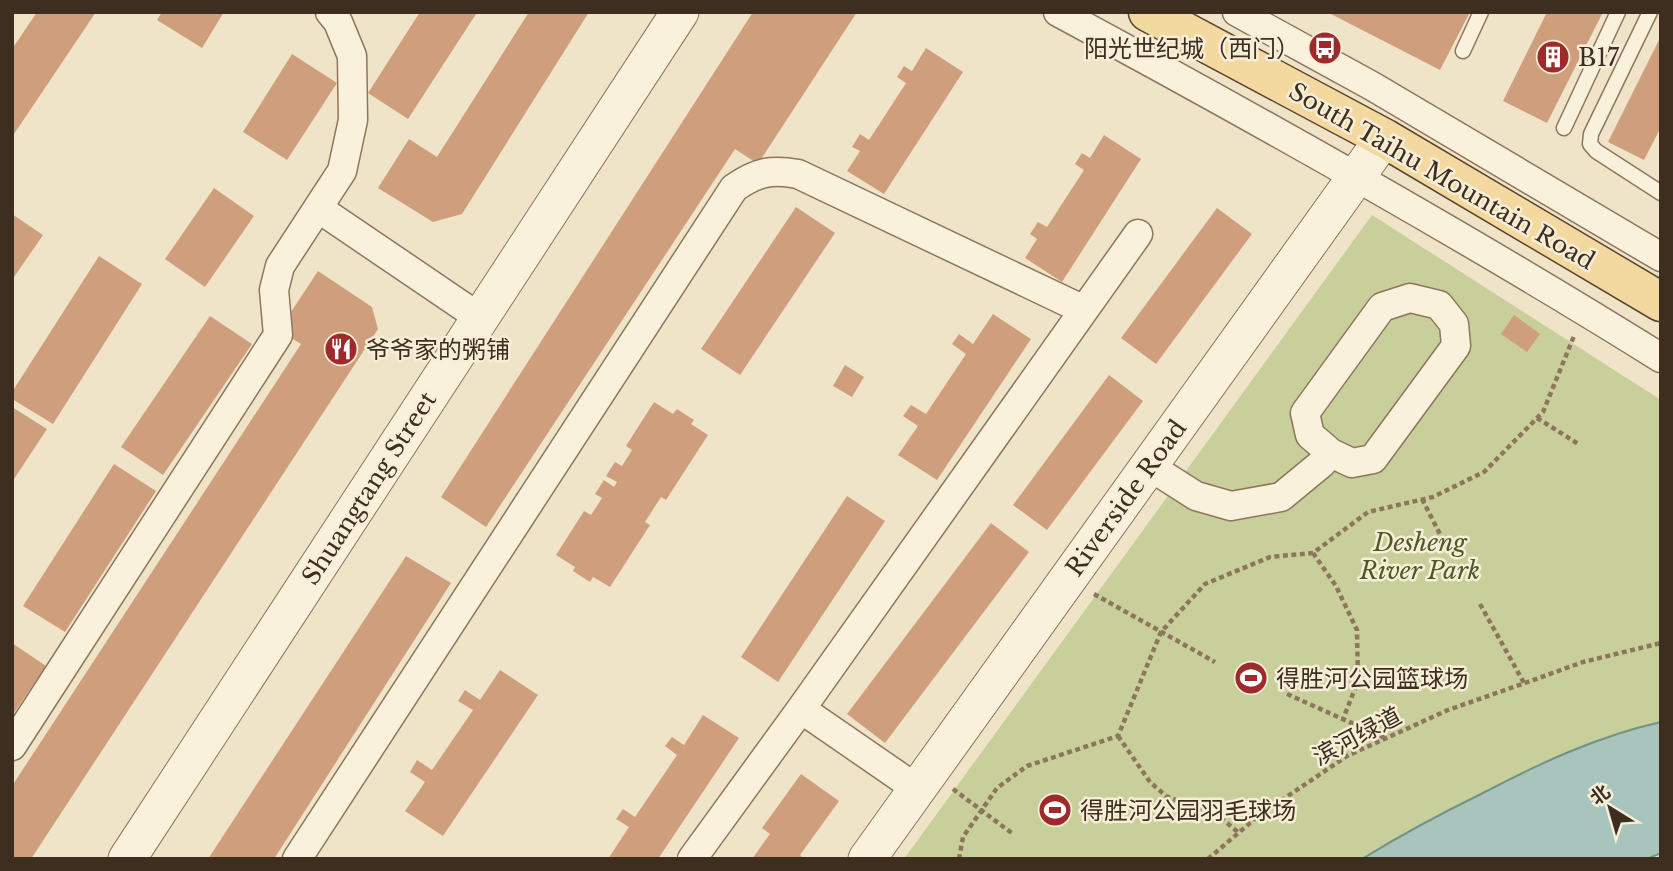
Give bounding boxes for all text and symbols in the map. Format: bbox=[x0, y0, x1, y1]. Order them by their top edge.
bus stop icon: 阳光世纪城（西门） bbox=[1306, 29, 1344, 67]
place label: 阳光世纪城（西门） bbox=[1084, 34, 1300, 63]
building icon: B17 bbox=[1534, 38, 1572, 76]
place label: B17 bbox=[1578, 43, 1620, 72]
street label: South Taihu Mountain Road bbox=[1284, 76, 1600, 276]
restaurant icon: 爷爷家的粥铺 bbox=[322, 330, 360, 368]
place label: 爷爷家的粥铺 bbox=[366, 335, 510, 364]
street label: Shuangtang Street bbox=[296, 386, 442, 590]
street label: Riverside Road bbox=[1060, 414, 1192, 582]
park label: Desheng River Park bbox=[1359, 528, 1480, 585]
sports icon: 得胜河公园篮球场 bbox=[1232, 659, 1270, 697]
place label: 得胜河公园篮球场 bbox=[1276, 664, 1468, 693]
street label: 滨河绿道 bbox=[1308, 701, 1406, 771]
north arrow bbox=[1575, 773, 1645, 843]
text: 北 bbox=[1586, 780, 1615, 810]
sports icon: 得胜河公园羽毛球场 bbox=[1036, 791, 1074, 829]
place label: 得胜河公园羽毛球场 bbox=[1080, 796, 1296, 825]

